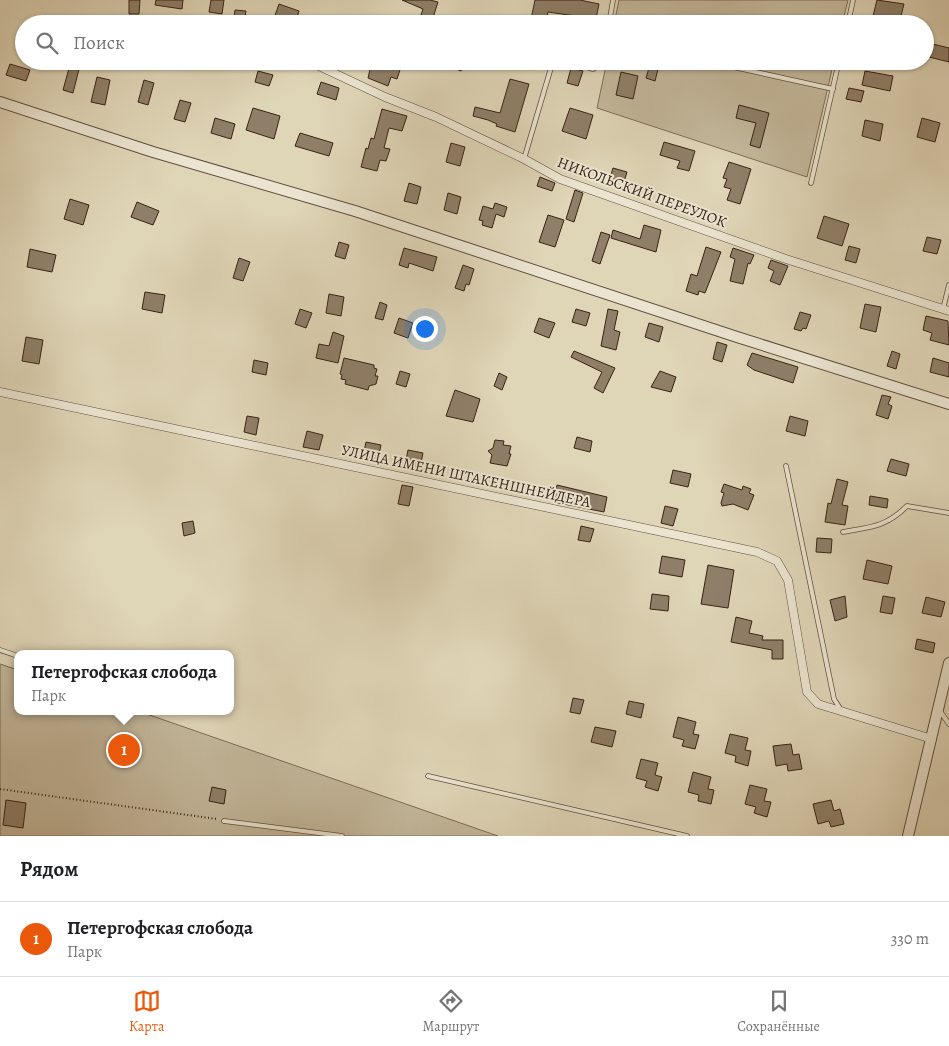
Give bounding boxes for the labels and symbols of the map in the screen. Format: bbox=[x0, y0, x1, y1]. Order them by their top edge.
street label: НИКОЛЬСКИЙ ПЕРЕУЛОК bbox=[555, 152, 730, 232]
your location bbox=[412, 316, 438, 342]
street label: УЛИЦА ИМЕНИ ШТАКЕНШНЕЙДЕРА bbox=[339, 440, 593, 512]
pin: 1 bbox=[108, 731, 140, 769]

